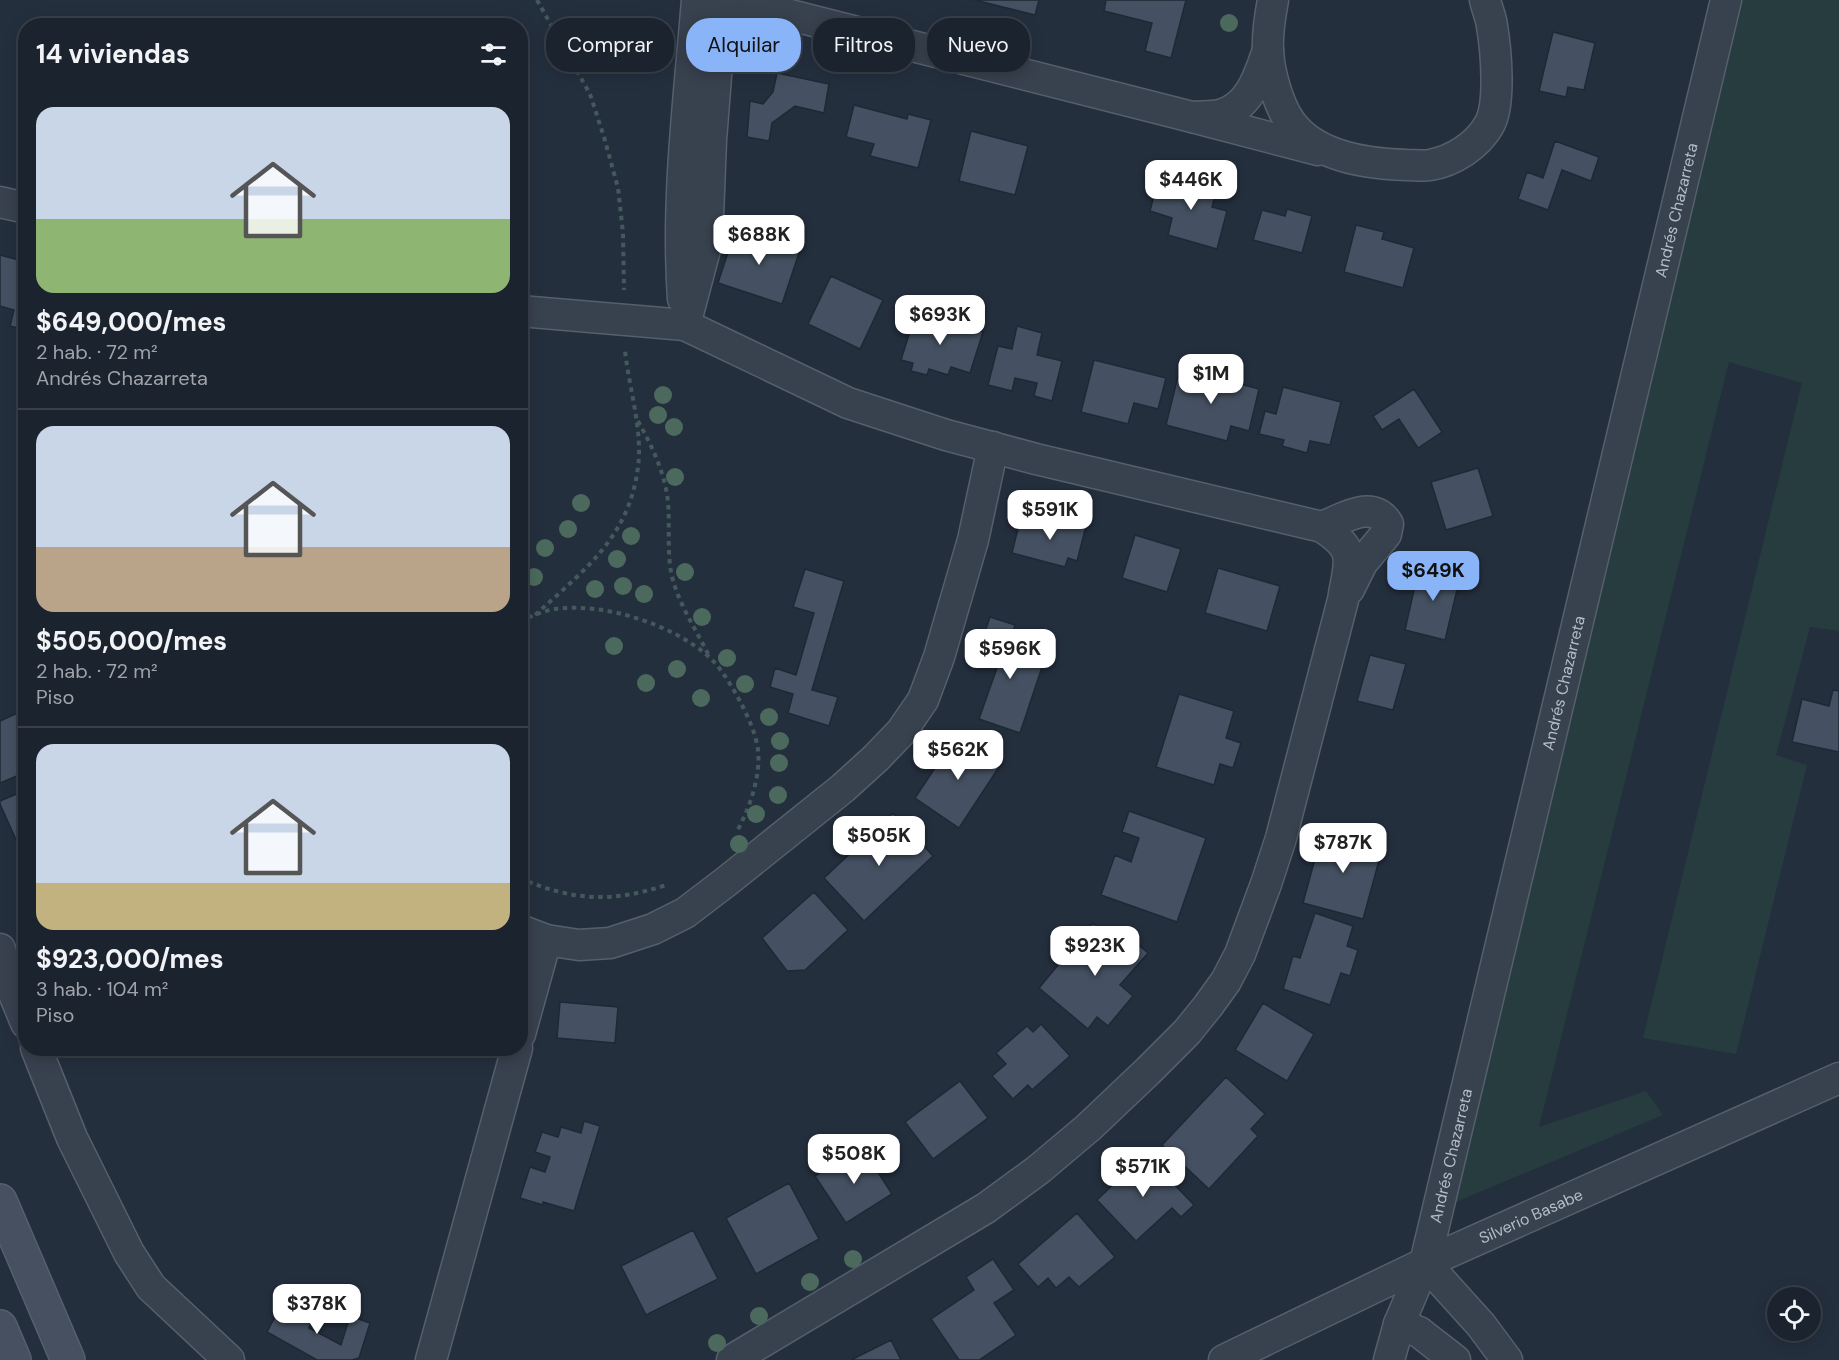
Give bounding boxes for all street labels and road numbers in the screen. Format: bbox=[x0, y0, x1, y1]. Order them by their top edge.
street label: Andrés Chazarreta bbox=[1650, 141, 1702, 280]
street label: Andrés Chazarreta bbox=[1537, 614, 1589, 752]
street label: Andrés Chazarreta bbox=[1424, 1086, 1477, 1225]
street label: Silverio Basabe bbox=[1475, 1183, 1586, 1248]

